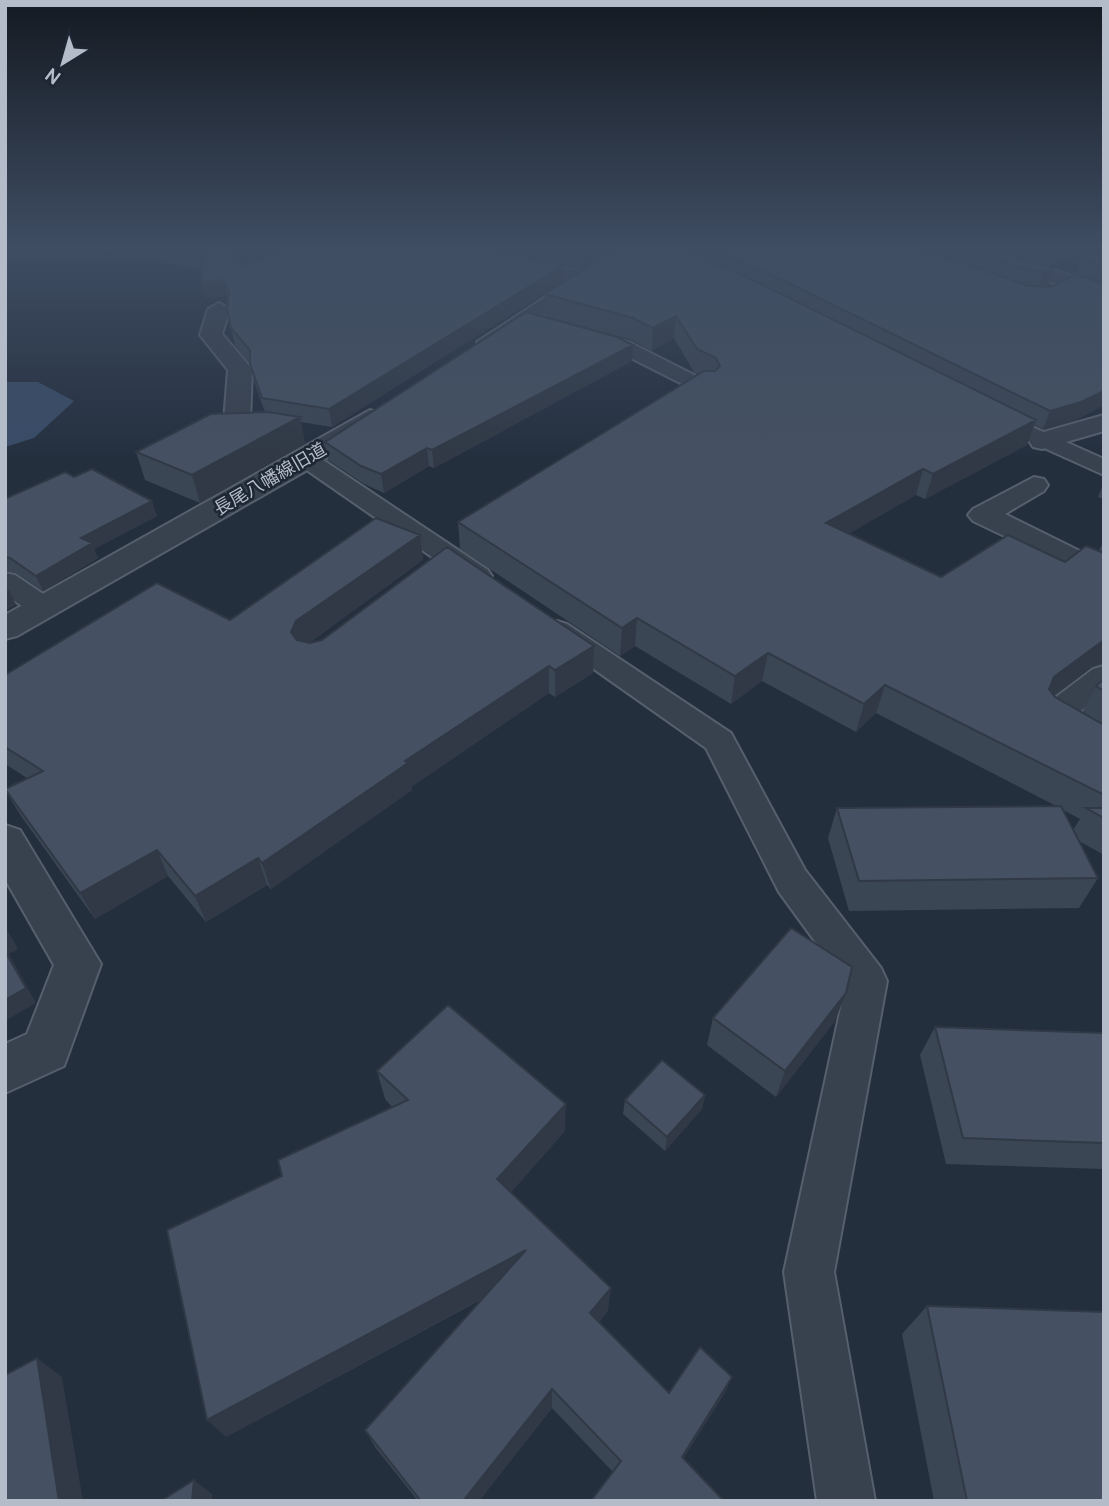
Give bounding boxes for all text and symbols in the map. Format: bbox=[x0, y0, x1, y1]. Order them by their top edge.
north arrow bbox=[28, 28, 98, 98]
text: N bbox=[41, 63, 65, 89]
street label: 長尾八幡線旧道 bbox=[210, 438, 330, 520]

